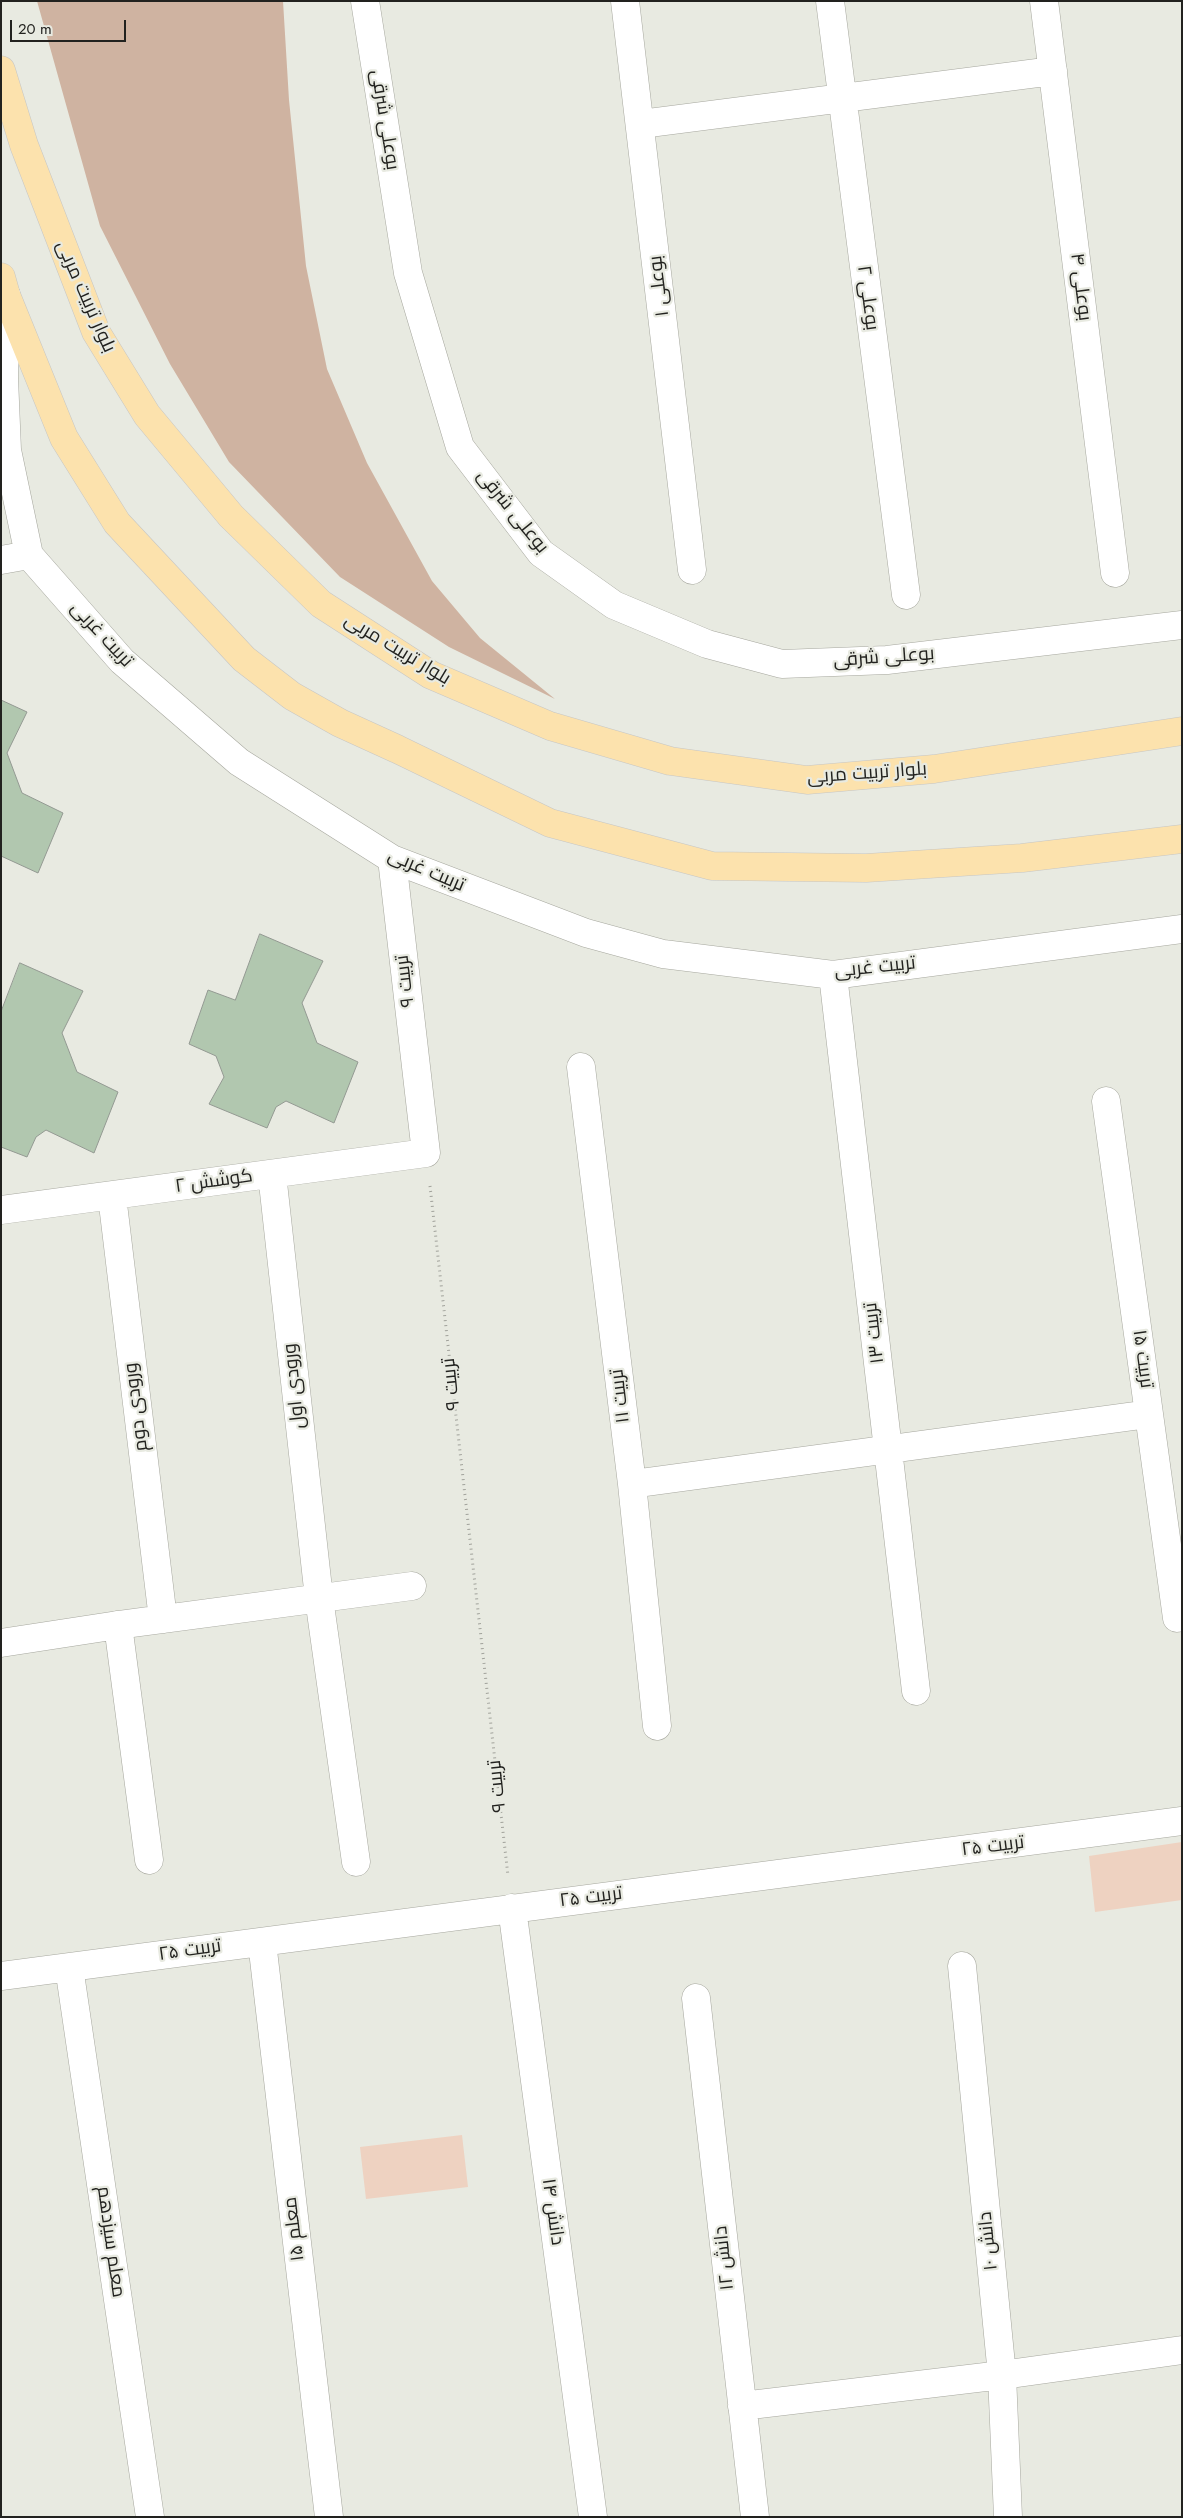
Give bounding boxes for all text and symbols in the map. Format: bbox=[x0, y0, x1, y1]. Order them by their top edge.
scale bar bbox=[12, 10, 129, 42]
text: 20 m bbox=[18, 18, 52, 40]
street label: بوعلی شرقی bbox=[365, 68, 403, 172]
street label: بلوار تربیت مربی bbox=[50, 237, 120, 357]
street label: بوعلی ۴ bbox=[1065, 252, 1095, 322]
street label: بوعلی ۱ bbox=[645, 254, 675, 318]
street label: بوعلی ۲ bbox=[851, 264, 883, 332]
street label: بوعلی شرقی bbox=[471, 465, 553, 559]
street label: تربیت غربی bbox=[65, 597, 137, 673]
street label: بلوار تربیت مربی bbox=[340, 609, 454, 691]
street label: بوعلی شرقی bbox=[833, 643, 935, 673]
street label: بلوار تربیت مربی bbox=[806, 758, 928, 790]
street label: تربیت غربی bbox=[384, 845, 468, 897]
street label: تربیت غربی bbox=[833, 952, 917, 984]
street label: تربیت ۹ bbox=[391, 954, 421, 1008]
street label: کوشش ۲ bbox=[174, 1165, 254, 1199]
street label: تربیت ۱۳ bbox=[860, 1301, 890, 1365]
street label: تربیت ۱۵ bbox=[1127, 1328, 1157, 1390]
street label: ورودی اول bbox=[279, 1342, 311, 1430]
street label: تربیت ۹ bbox=[438, 1357, 466, 1411]
street label: ورودی دوم bbox=[120, 1361, 154, 1453]
street label: تربیت ۱۱ bbox=[606, 1368, 636, 1424]
street label: تربیت ۹ bbox=[484, 1759, 512, 1813]
street label: تربیت ۲۵ bbox=[960, 1832, 1026, 1862]
street label: تربیت ۲۵ bbox=[558, 1883, 624, 1913]
street label: تربیت ۲۵ bbox=[157, 1935, 223, 1967]
street label: دانش ۱۴ bbox=[536, 2177, 568, 2247]
street label: معلم سیزدهم bbox=[91, 2185, 129, 2299]
street label: معلم ۱۵ bbox=[280, 2196, 310, 2262]
street label: دانش ۱۰ bbox=[975, 2210, 1003, 2272]
street label: دانش ۱۲ bbox=[710, 2225, 740, 2291]

